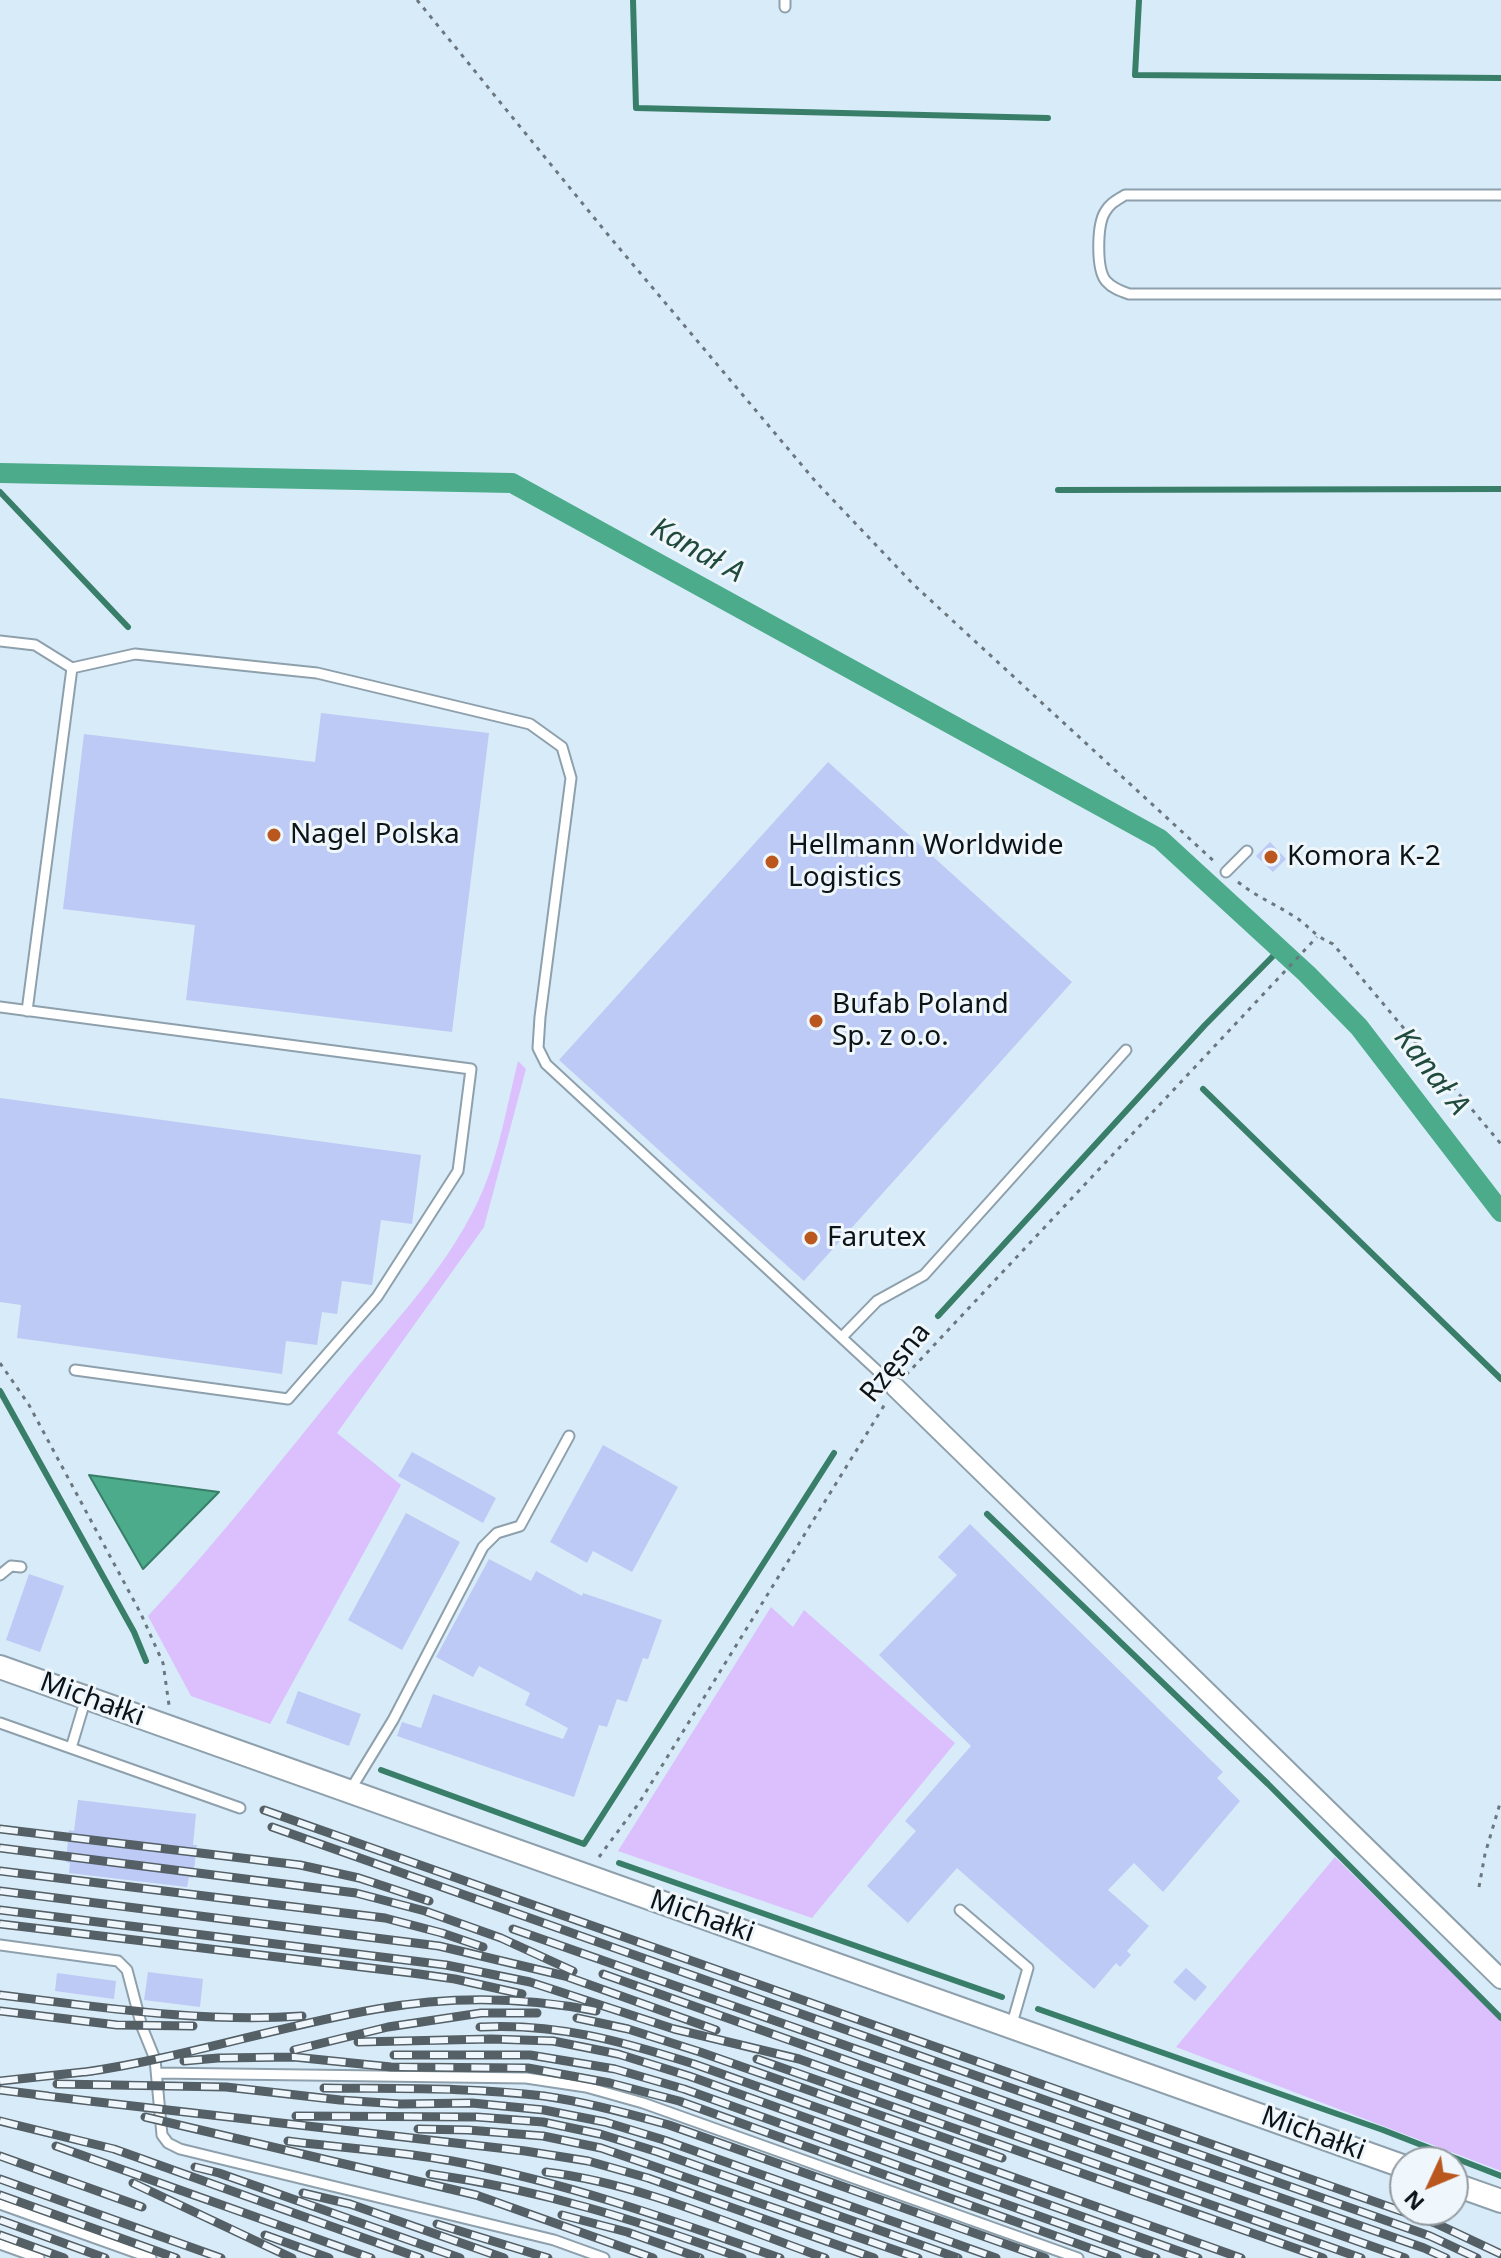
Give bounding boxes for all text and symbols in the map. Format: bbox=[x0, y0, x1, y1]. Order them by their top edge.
water label: Kanał A bbox=[644, 511, 750, 591]
place label: Nagel Polska bbox=[290, 818, 460, 852]
marker: Nagel Polska bbox=[265, 826, 283, 844]
place label: Hellmann Worldwide Logistics bbox=[788, 829, 1063, 895]
place label: Komora K-2 bbox=[1287, 840, 1441, 874]
marker: Komora K-2 bbox=[1262, 848, 1280, 866]
marker: Hellmann Worldwide Logistics bbox=[763, 853, 781, 871]
place label: Bufab Poland Sp. z o.o. bbox=[832, 988, 1009, 1054]
marker: Bufab Poland Sp. z o.o. bbox=[807, 1012, 825, 1030]
water label: Kanał A bbox=[1386, 1021, 1476, 1123]
place label: Farutex bbox=[827, 1221, 926, 1255]
marker: Farutex bbox=[802, 1229, 820, 1247]
street label: Rzęsna bbox=[854, 1316, 938, 1410]
street label: Michałki bbox=[35, 1666, 149, 1734]
street label: Michałki bbox=[645, 1883, 759, 1951]
street label: Michałki bbox=[1256, 2100, 1370, 2168]
north arrow bbox=[1389, 2146, 1469, 2226]
text: N bbox=[1396, 2184, 1430, 2218]

